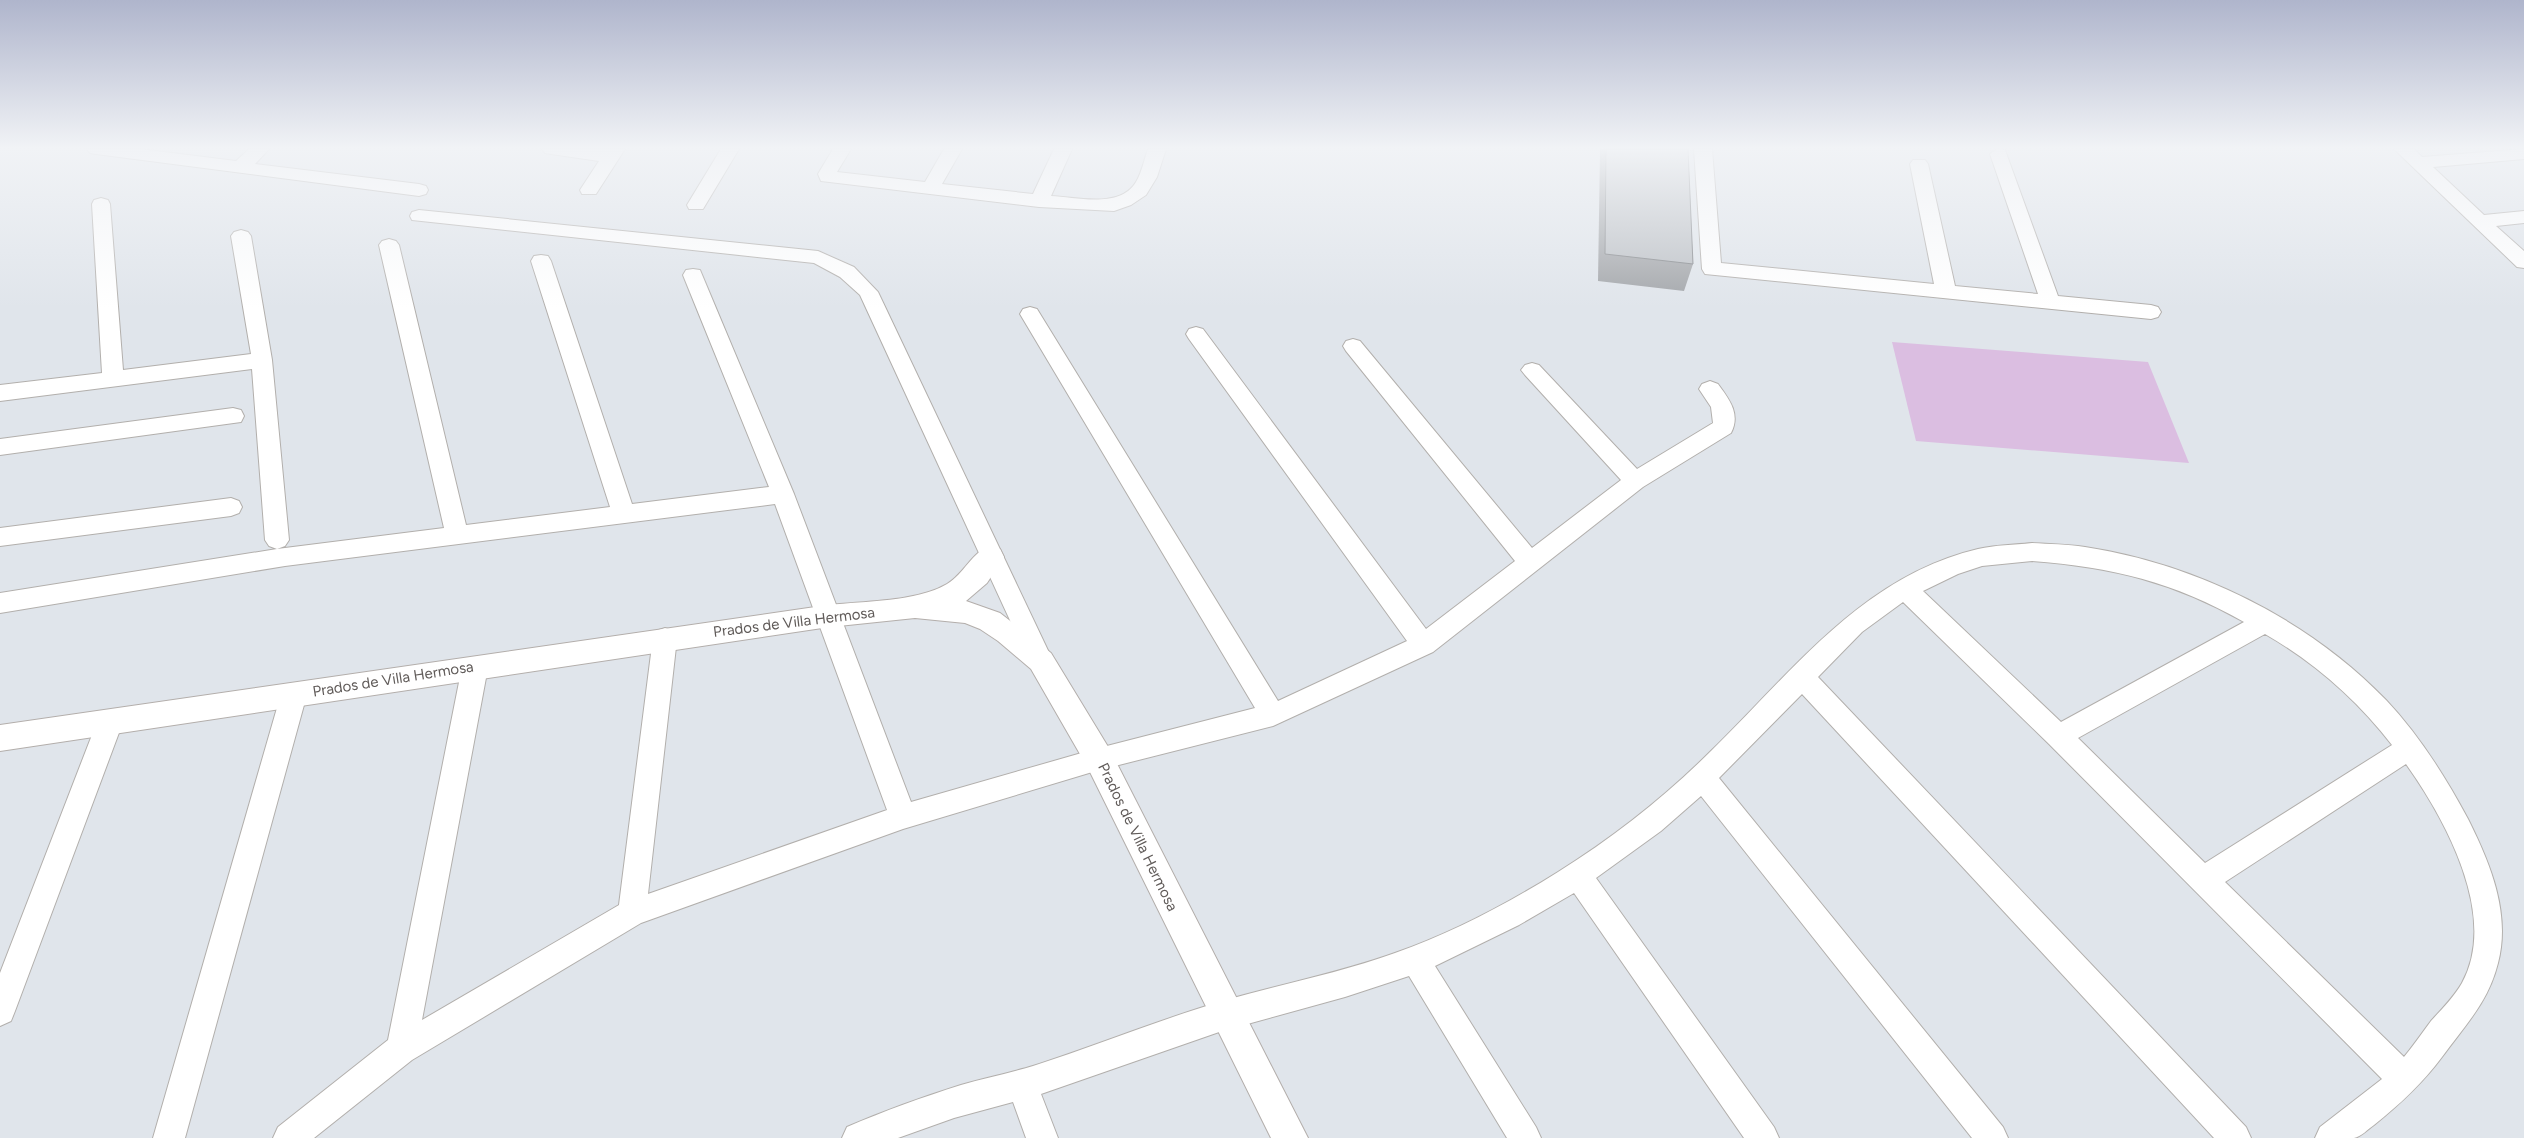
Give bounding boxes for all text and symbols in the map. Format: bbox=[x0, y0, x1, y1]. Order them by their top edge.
street label: Prados de Villa Hermosa bbox=[712, 603, 876, 641]
street label: Prados de Villa Hermosa bbox=[311, 657, 475, 701]
street label: Prados de Villa Hermosa bbox=[1094, 760, 1182, 914]

